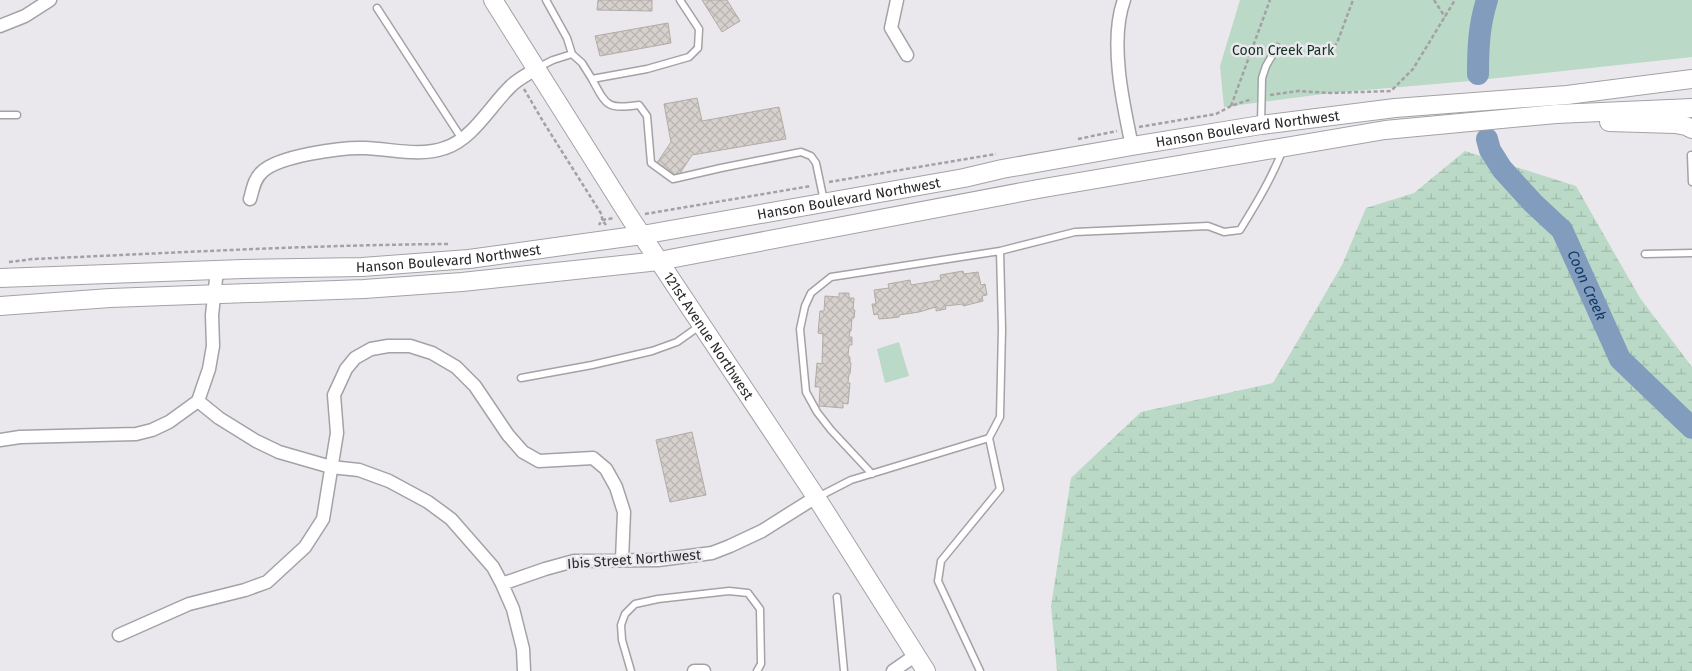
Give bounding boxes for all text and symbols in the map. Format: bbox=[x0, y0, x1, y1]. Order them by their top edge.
park label: Coon Creek Park bbox=[1232, 42, 1335, 59]
street label: Hanson Boulevard Northwest bbox=[1154, 107, 1341, 151]
street label: Hanson Boulevard Northwest bbox=[756, 174, 943, 223]
street label: Hanson Boulevard Northwest bbox=[356, 241, 543, 276]
water label: Coon Creek bbox=[1563, 247, 1610, 323]
street label: 121st Avenue Northwest bbox=[660, 269, 757, 404]
street label: Ibis Street Northwest bbox=[567, 546, 702, 573]

